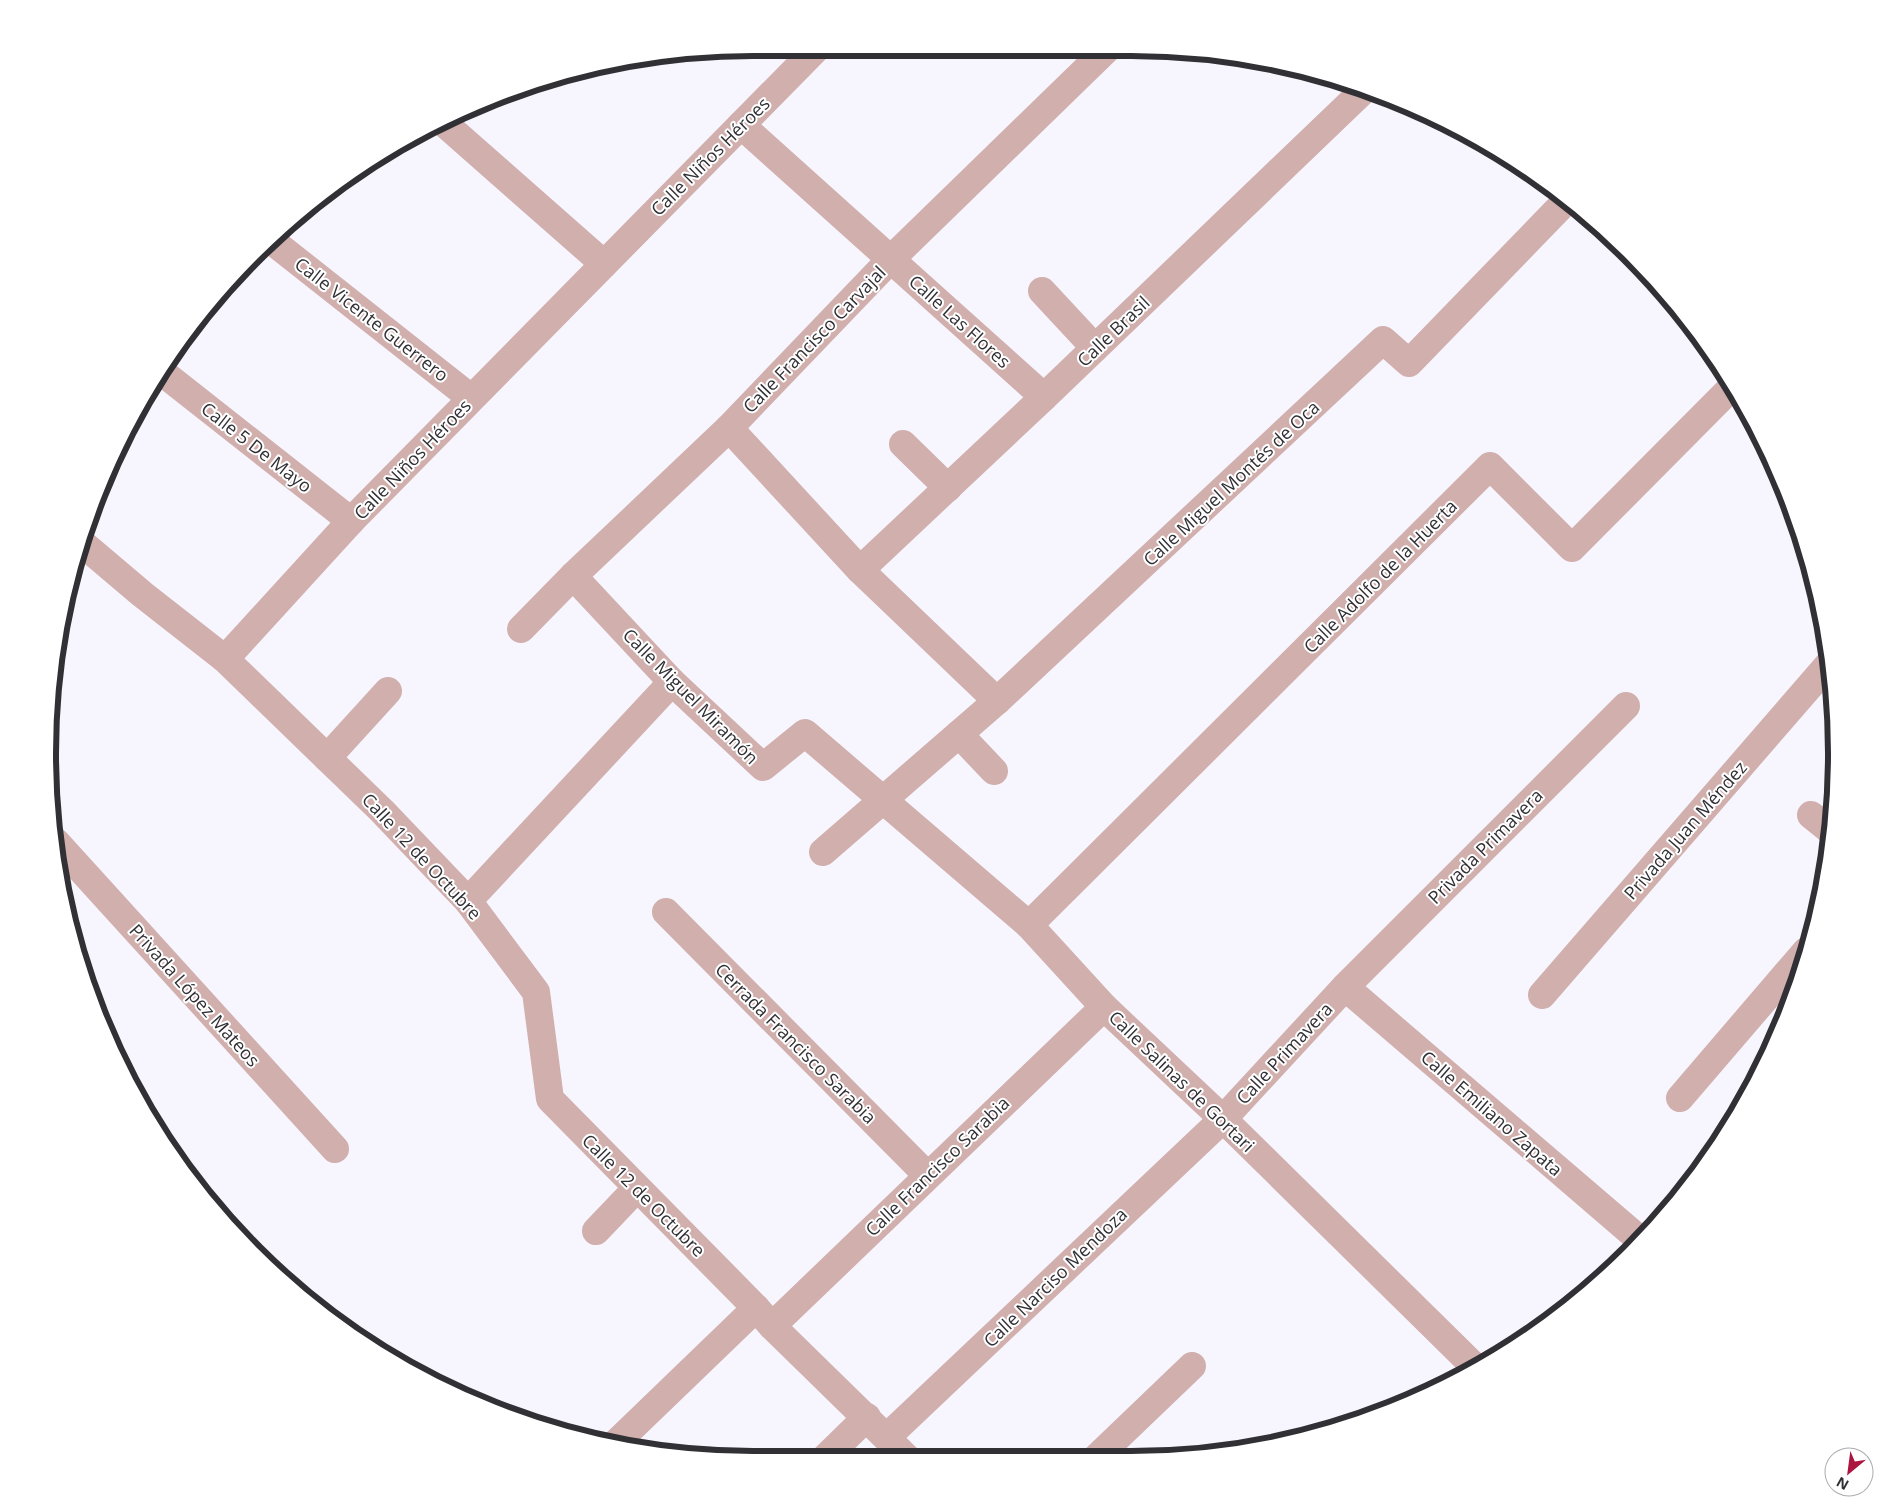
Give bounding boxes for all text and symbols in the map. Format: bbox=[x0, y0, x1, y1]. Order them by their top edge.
street label: Calle Niños Héroes bbox=[645, 91, 775, 221]
street label: Calle Vicente Guerrero bbox=[290, 251, 454, 387]
street label: Calle Francisco Carvajal bbox=[737, 260, 891, 418]
street label: Calle Las Flores bbox=[904, 269, 1016, 373]
street label: Calle Brasil bbox=[1072, 290, 1154, 372]
street label: Calle Niños Héroes bbox=[348, 394, 476, 524]
street label: Calle Miguel Montés de Oca bbox=[1138, 395, 1324, 571]
street label: Calle 5 De Mayo bbox=[197, 396, 317, 498]
street label: Calle Adolfo de la Huerta bbox=[1298, 494, 1462, 658]
street label: Calle Miguel Miramón bbox=[618, 623, 764, 769]
street label: Privada Juan Méndez bbox=[1618, 756, 1752, 904]
street label: Privada Primavera bbox=[1422, 783, 1548, 909]
street label: Calle 12 de Octubre bbox=[357, 788, 487, 924]
street label: Privada López Mateos bbox=[125, 919, 265, 1071]
street label: Cerrada Francisco Sarabia bbox=[710, 957, 882, 1129]
street label: Calle Primavera bbox=[1231, 997, 1337, 1109]
street label: Calle Salinas de Gortari bbox=[1104, 1005, 1260, 1157]
street label: Calle Emiliano Zapata bbox=[1416, 1045, 1568, 1181]
street label: Calle Francisco Sarabia bbox=[860, 1091, 1014, 1241]
street label: Calle 12 de Octubre bbox=[577, 1128, 711, 1262]
street label: Calle Narciso Mendoza bbox=[978, 1202, 1132, 1352]
north arrow bbox=[1824, 1447, 1874, 1497]
text: N bbox=[1833, 1473, 1852, 1495]

